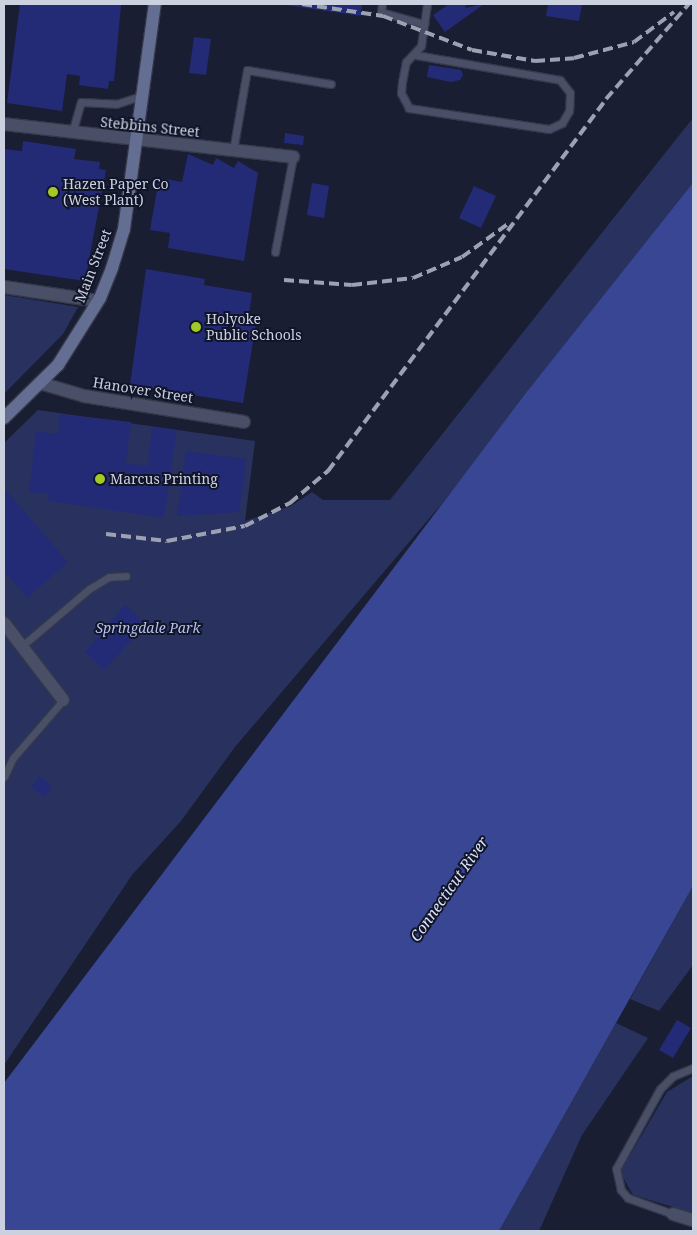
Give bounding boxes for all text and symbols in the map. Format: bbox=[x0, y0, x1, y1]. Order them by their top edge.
street label: Stebbins Street bbox=[100, 113, 200, 141]
place label: Hazen Paper Co (West Plant) bbox=[63, 176, 169, 208]
marker: Hazen Paper Co (West Plant) bbox=[47, 186, 59, 198]
street label: Main Street bbox=[71, 227, 115, 305]
place label: Holyoke Public Schools bbox=[206, 311, 301, 344]
marker: Holyoke Public Schools bbox=[190, 321, 202, 333]
street label: Hanover Street bbox=[92, 374, 194, 406]
place label: Marcus Printing bbox=[110, 471, 218, 487]
marker: Marcus Printing bbox=[94, 473, 106, 485]
park label: Springdale Park bbox=[96, 620, 200, 636]
water label: Connecticut River bbox=[406, 833, 492, 945]

